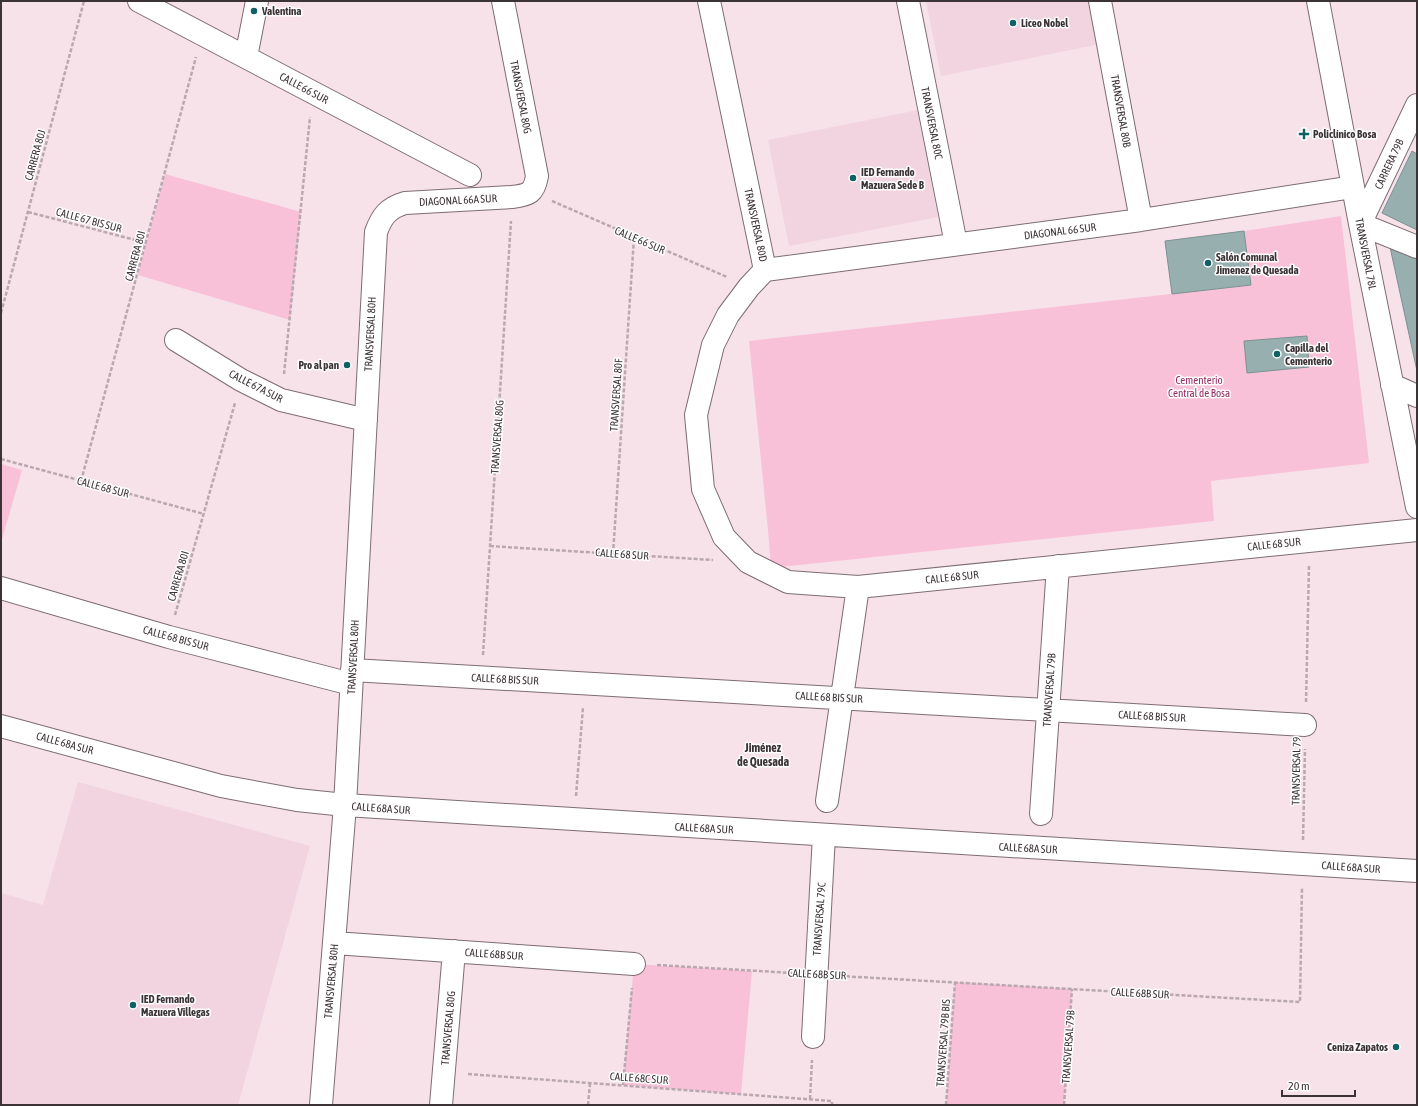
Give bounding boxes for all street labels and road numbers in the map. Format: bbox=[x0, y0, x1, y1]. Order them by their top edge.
street label: TRANSVERSAL 80G bbox=[508, 59, 534, 135]
street label: CALLE 66 SUR bbox=[278, 70, 331, 106]
street label: TRANSVERSAL 80B bbox=[1109, 74, 1133, 149]
street label: TRANSVERSAL 80C bbox=[919, 86, 945, 160]
street label: CARRERA 80J bbox=[22, 128, 48, 182]
street label: CARRERA 79B bbox=[1372, 136, 1406, 191]
street label: TRANSVERSAL 80D bbox=[742, 187, 770, 263]
street label: DIAGONAL 66A SUR bbox=[419, 192, 498, 208]
street label: CALLE 67 BIS SUR bbox=[55, 205, 124, 235]
street label: TRANSVERSAL 78L bbox=[1353, 217, 1379, 292]
street label: DIAGONAL 66 SUR bbox=[1023, 221, 1097, 241]
street label: CALLE 66 SUR bbox=[613, 224, 667, 256]
street label: CARRERA 80I bbox=[123, 230, 147, 282]
street label: TRANSVERSAL 80H bbox=[362, 296, 378, 372]
street label: TRANSVERSAL 80F bbox=[607, 358, 625, 432]
street label: CALLE 67A SUR bbox=[227, 367, 285, 405]
street label: TRANSVERSAL 80G bbox=[488, 399, 506, 475]
street label: CALLE 68 SUR bbox=[76, 474, 131, 500]
street label: CALLE 68 SUR bbox=[1247, 535, 1302, 553]
street label: CALLE 68 SUR bbox=[595, 546, 650, 562]
street label: CARRERA 80I bbox=[165, 550, 191, 602]
street label: CALLE 68 SUR bbox=[925, 568, 980, 586]
street label: TRANSVERSAL 80H bbox=[345, 619, 361, 695]
street label: CALLE 68 BIS SUR bbox=[142, 623, 211, 653]
street label: TRANSVERSAL 79B bbox=[1040, 652, 1058, 727]
street label: CALLE 68 BIS SUR bbox=[471, 671, 540, 687]
street label: CALLE 68 BIS SUR bbox=[795, 689, 864, 705]
street label: CALLE 68 BIS SUR bbox=[1118, 708, 1187, 724]
street label: CALLE 68A SUR bbox=[35, 730, 95, 757]
street label: TRANSVERSAL 79 bbox=[1289, 737, 1303, 805]
street label: CALLE 68A SUR bbox=[351, 800, 411, 816]
street label: CALLE 68A SUR bbox=[674, 820, 734, 836]
street label: CALLE 68A SUR bbox=[998, 840, 1058, 856]
street label: CALLE 68A SUR bbox=[1321, 859, 1381, 875]
street label: TRANSVERSAL 79C bbox=[810, 882, 828, 956]
street label: TRANSVERSAL 80H bbox=[322, 943, 340, 1019]
street label: CALLE 68B SUR bbox=[464, 946, 524, 962]
street label: CALLE 68B SUR bbox=[787, 966, 847, 982]
street label: CALLE 68B SUR bbox=[1110, 985, 1170, 1001]
street label: TRANSVERSAL 80G bbox=[439, 990, 457, 1066]
street label: TRANSVERSAL 79B BIS bbox=[934, 998, 952, 1087]
street label: TRANSVERSAL 79B bbox=[1059, 1009, 1077, 1084]
street label: CALLE 68C SUR bbox=[609, 1070, 669, 1086]

